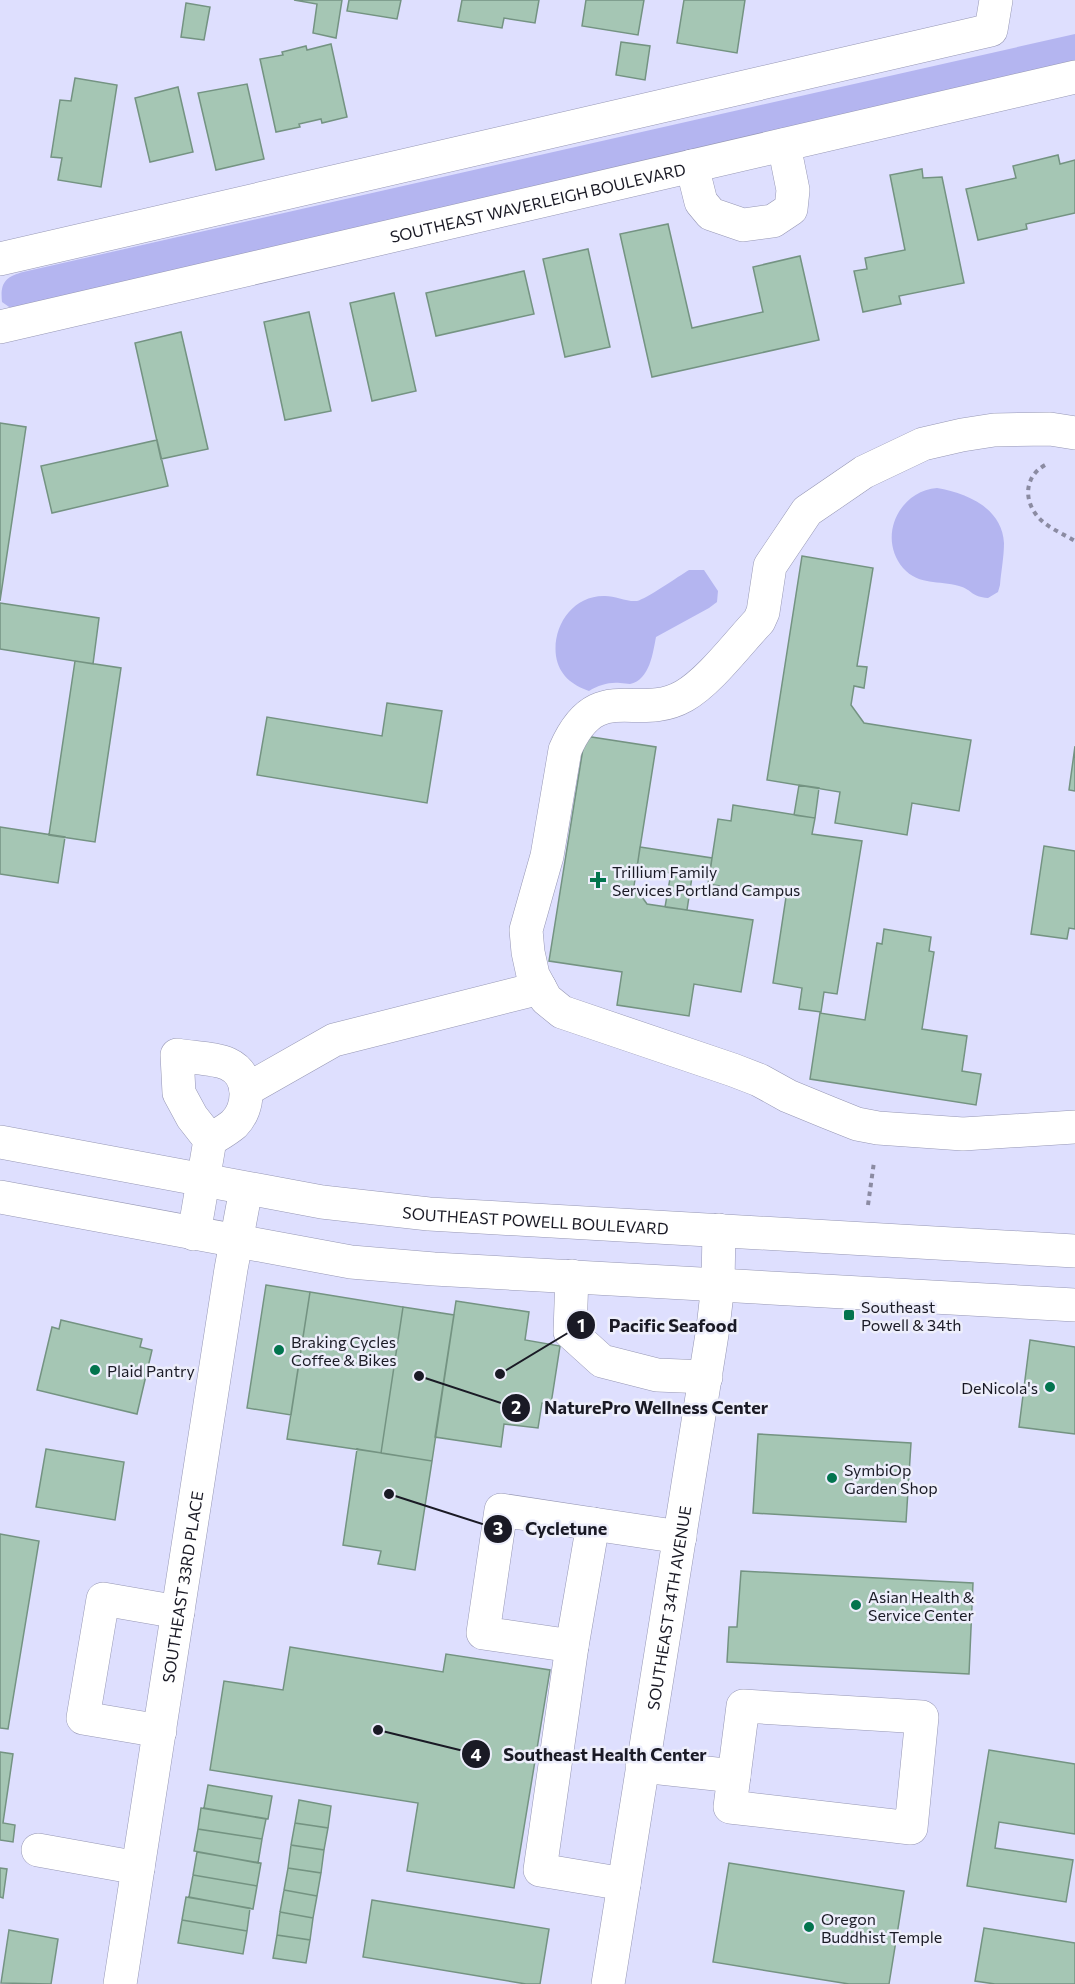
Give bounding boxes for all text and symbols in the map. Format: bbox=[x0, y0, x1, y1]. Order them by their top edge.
street label: SOUTHEAST WAVERLEIGH BOULEVARD bbox=[388, 158, 687, 246]
place label: Trillium Family Services Portland Campus bbox=[612, 862, 800, 899]
marker: Trillium Family Services Portland Campus bbox=[589, 871, 607, 889]
street label: SOUTHEAST POWELL BOULEVARD bbox=[402, 1202, 669, 1237]
place label: Southeast Powell & 34th bbox=[861, 1297, 961, 1334]
callout: Pacific Seafood bbox=[566, 1307, 749, 1343]
marker: Southeast Powell & 34th bbox=[842, 1308, 856, 1322]
text: 1 bbox=[577, 1314, 585, 1336]
text: Pacific Seafood bbox=[609, 1314, 737, 1336]
place label: Braking Cycles Coffee & Bikes bbox=[291, 1332, 397, 1369]
marker: Braking Cycles Coffee & Bikes bbox=[272, 1343, 286, 1357]
place label: Plaid Pantry bbox=[107, 1361, 195, 1380]
marker: Plaid Pantry bbox=[88, 1363, 102, 1377]
place label: DeNicola's bbox=[961, 1378, 1038, 1397]
marker: DeNicola's bbox=[1043, 1380, 1057, 1394]
callout: NaturePro Wellness Center bbox=[501, 1390, 780, 1426]
text: 2 bbox=[511, 1396, 521, 1418]
text: NaturePro Wellness Center bbox=[544, 1396, 769, 1418]
place label: SymbiOp Garden Shop bbox=[844, 1460, 938, 1497]
marker: SymbiOp Garden Shop bbox=[825, 1471, 839, 1485]
street label: SOUTHEAST 33RD PLACE bbox=[157, 1490, 206, 1684]
street label: SOUTHEAST 34TH AVENUE bbox=[643, 1504, 694, 1711]
callout: Cycletune bbox=[483, 1511, 619, 1547]
text: 3 bbox=[493, 1517, 503, 1539]
text: Cycletune bbox=[525, 1517, 607, 1539]
place label: Asian Health & Service Center bbox=[868, 1587, 975, 1624]
marker: Asian Health & Service Center bbox=[849, 1598, 863, 1612]
callout: Southeast Health Center bbox=[461, 1736, 719, 1772]
text: 4 bbox=[470, 1743, 482, 1765]
text: Southeast Health Center bbox=[503, 1743, 707, 1765]
place label: Oregon Buddhist Temple bbox=[821, 1909, 942, 1946]
marker: Oregon Buddhist Temple bbox=[802, 1920, 816, 1934]

